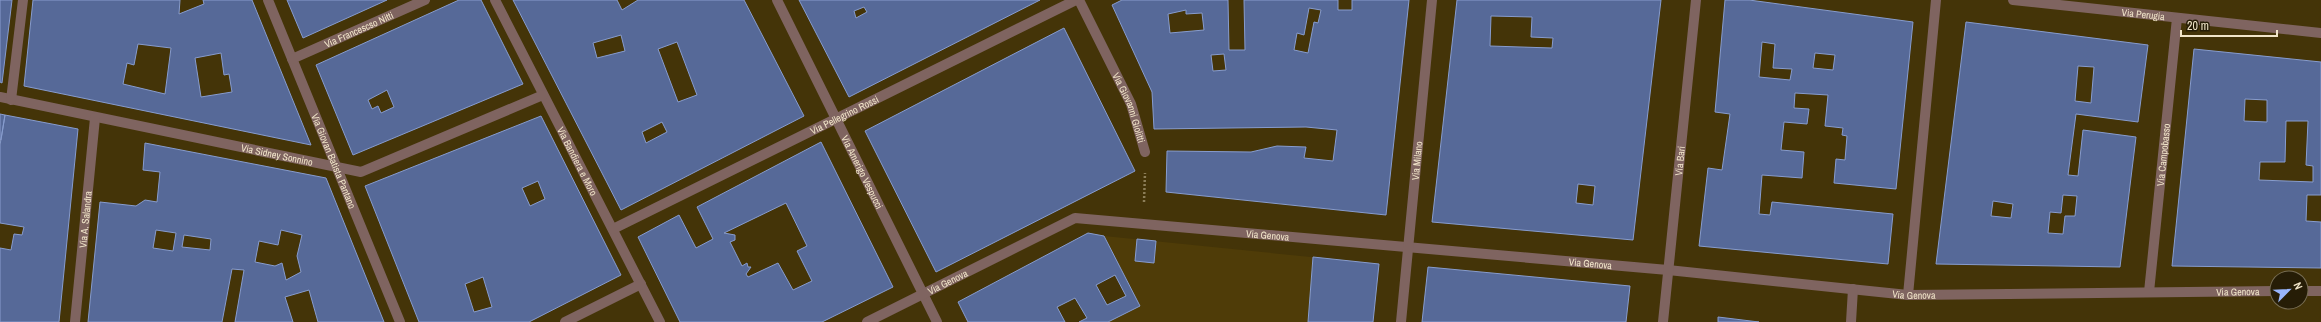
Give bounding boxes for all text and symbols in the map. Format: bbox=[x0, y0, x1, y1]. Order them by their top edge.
street label: Via Perugia bbox=[2121, 6, 2166, 23]
street label: Via Francescso Nitti bbox=[322, 9, 395, 51]
scale bar bbox=[2181, 12, 2277, 38]
text: 20 m bbox=[2187, 18, 2209, 34]
street label: Via Giovanni Giolitti bbox=[1109, 71, 1148, 144]
street label: Via Pellegrino Rossi bbox=[808, 93, 881, 137]
street label: Via Giovan Batista Pantano bbox=[308, 112, 359, 211]
street label: Via Campobasso bbox=[2154, 122, 2173, 187]
street label: Via Bandiera e Moro bbox=[554, 125, 600, 198]
street label: Via Amerigo Vespucci bbox=[838, 133, 886, 211]
street label: Via Milano bbox=[1409, 140, 1425, 181]
street label: Via Sidney Sonnino bbox=[240, 141, 314, 169]
street label: Via Bari bbox=[1672, 146, 1688, 176]
street label: Via A. Salandra bbox=[76, 190, 95, 249]
street label: Via Genova bbox=[1246, 227, 1290, 244]
street label: Via Genova bbox=[1568, 255, 1613, 272]
street label: Via Genova bbox=[925, 267, 970, 298]
north arrow bbox=[2269, 270, 2309, 310]
text: N bbox=[2290, 280, 2306, 292]
street label: Via Genova bbox=[2216, 285, 2260, 299]
street label: Via Genova bbox=[1892, 287, 1936, 302]

